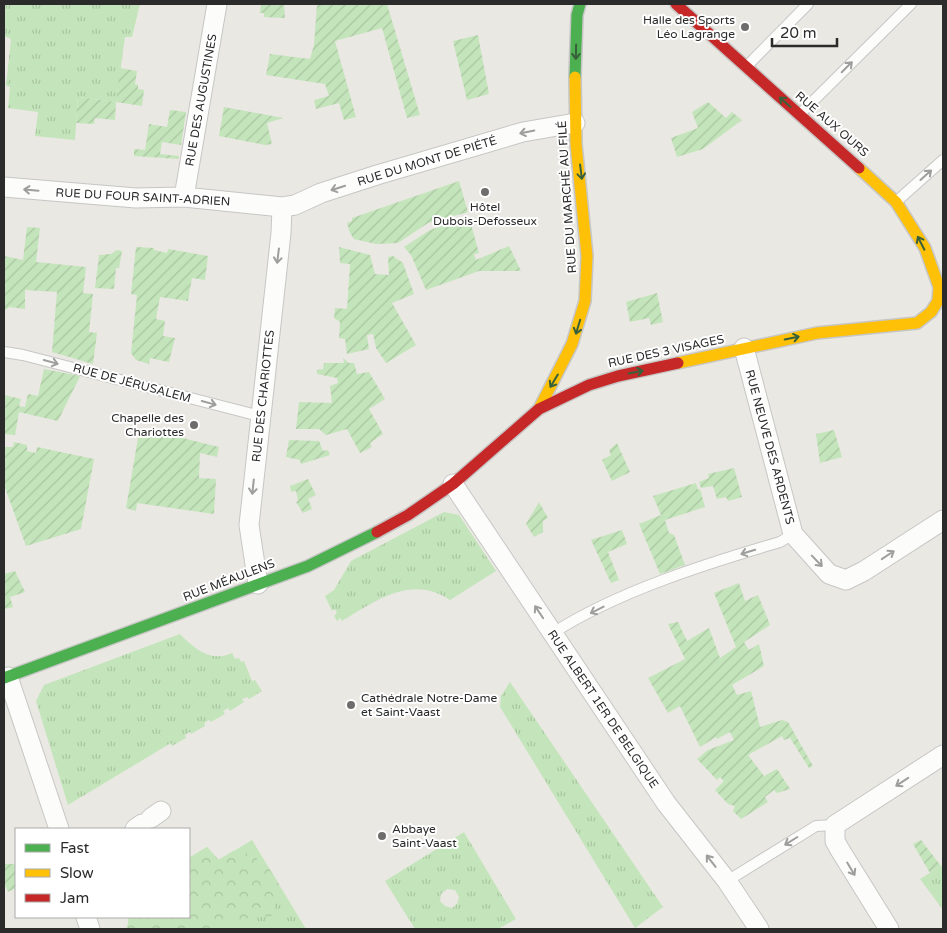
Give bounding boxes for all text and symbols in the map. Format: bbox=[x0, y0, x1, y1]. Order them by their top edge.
place label: Halle des Sports Léo Lagrange bbox=[643, 13, 735, 41]
scale bar bbox=[772, 15, 837, 47]
marker: Halle des Sports Léo Lagrange bbox=[739, 21, 751, 33]
text: 20 m bbox=[780, 24, 817, 42]
street label: RUE DES AUGUSTINES bbox=[182, 33, 220, 167]
one-way arrow bbox=[572, 44, 581, 60]
one-way arrow bbox=[841, 61, 853, 74]
street label: RUE AUX OURS bbox=[793, 88, 871, 160]
one-way arrow bbox=[779, 96, 792, 107]
street label: RUE DU MARCHÉ AU FILÉ bbox=[555, 120, 579, 274]
one-way arrow bbox=[520, 128, 536, 137]
street label: RUE DU MONT DE PIÉTÉ bbox=[356, 133, 499, 189]
one-way arrow bbox=[576, 163, 586, 179]
one-way arrow bbox=[919, 169, 932, 181]
one-way arrow bbox=[330, 184, 346, 193]
one-way arrow bbox=[23, 185, 39, 194]
street label: RUE DU FOUR SAINT-ADRIEN bbox=[55, 185, 231, 209]
marker: Hôtel Dubois-Defosseux bbox=[479, 186, 491, 198]
place label: Hôtel Dubois-Defosseux bbox=[433, 200, 537, 228]
one-way arrow bbox=[916, 236, 925, 251]
one-way arrow bbox=[273, 247, 283, 263]
one-way arrow bbox=[573, 319, 583, 335]
street label: RUE DES CHARIOTTES bbox=[249, 329, 277, 463]
street label: RUE DES 3 VISAGES bbox=[607, 332, 725, 370]
one-way arrow bbox=[783, 333, 799, 343]
one-way arrow bbox=[43, 358, 59, 367]
street label: RUE DE JÉRUSALEM bbox=[71, 361, 193, 405]
one-way arrow bbox=[627, 367, 643, 376]
street label: RUE NEUVE DES ARDENTS bbox=[743, 368, 797, 526]
one-way arrow bbox=[548, 373, 558, 388]
one-way arrow bbox=[200, 399, 216, 408]
place label: Chapelle des Chariottes bbox=[111, 411, 184, 439]
marker: Chapelle des Chariottes bbox=[188, 419, 200, 431]
one-way arrow bbox=[248, 478, 258, 494]
one-way arrow bbox=[741, 547, 757, 557]
one-way arrow bbox=[880, 550, 894, 560]
one-way arrow bbox=[811, 555, 823, 567]
street label: RUE MÉAULENS bbox=[181, 556, 277, 604]
one-way arrow bbox=[589, 605, 604, 615]
one-way arrow bbox=[534, 606, 544, 620]
street label: RUE ALBERT 1ER DE BELGIQUE bbox=[545, 627, 661, 791]
place label: Cathédrale Notre-Dame et Saint-Vaast bbox=[361, 691, 497, 719]
marker: Cathédrale Notre-Dame et Saint-Vaast bbox=[345, 699, 357, 711]
one-way arrow bbox=[896, 777, 910, 787]
place label: Abbaye Saint-Vaast bbox=[392, 822, 457, 850]
legend bbox=[15, 828, 190, 918]
marker: Abbaye Saint-Vaast bbox=[376, 830, 388, 842]
one-way arrow bbox=[784, 836, 798, 847]
text: Fast bbox=[60, 839, 90, 857]
one-way arrow bbox=[706, 854, 716, 868]
one-way arrow bbox=[846, 862, 856, 877]
text: Slow bbox=[60, 864, 94, 882]
text: Jam bbox=[60, 889, 89, 907]

